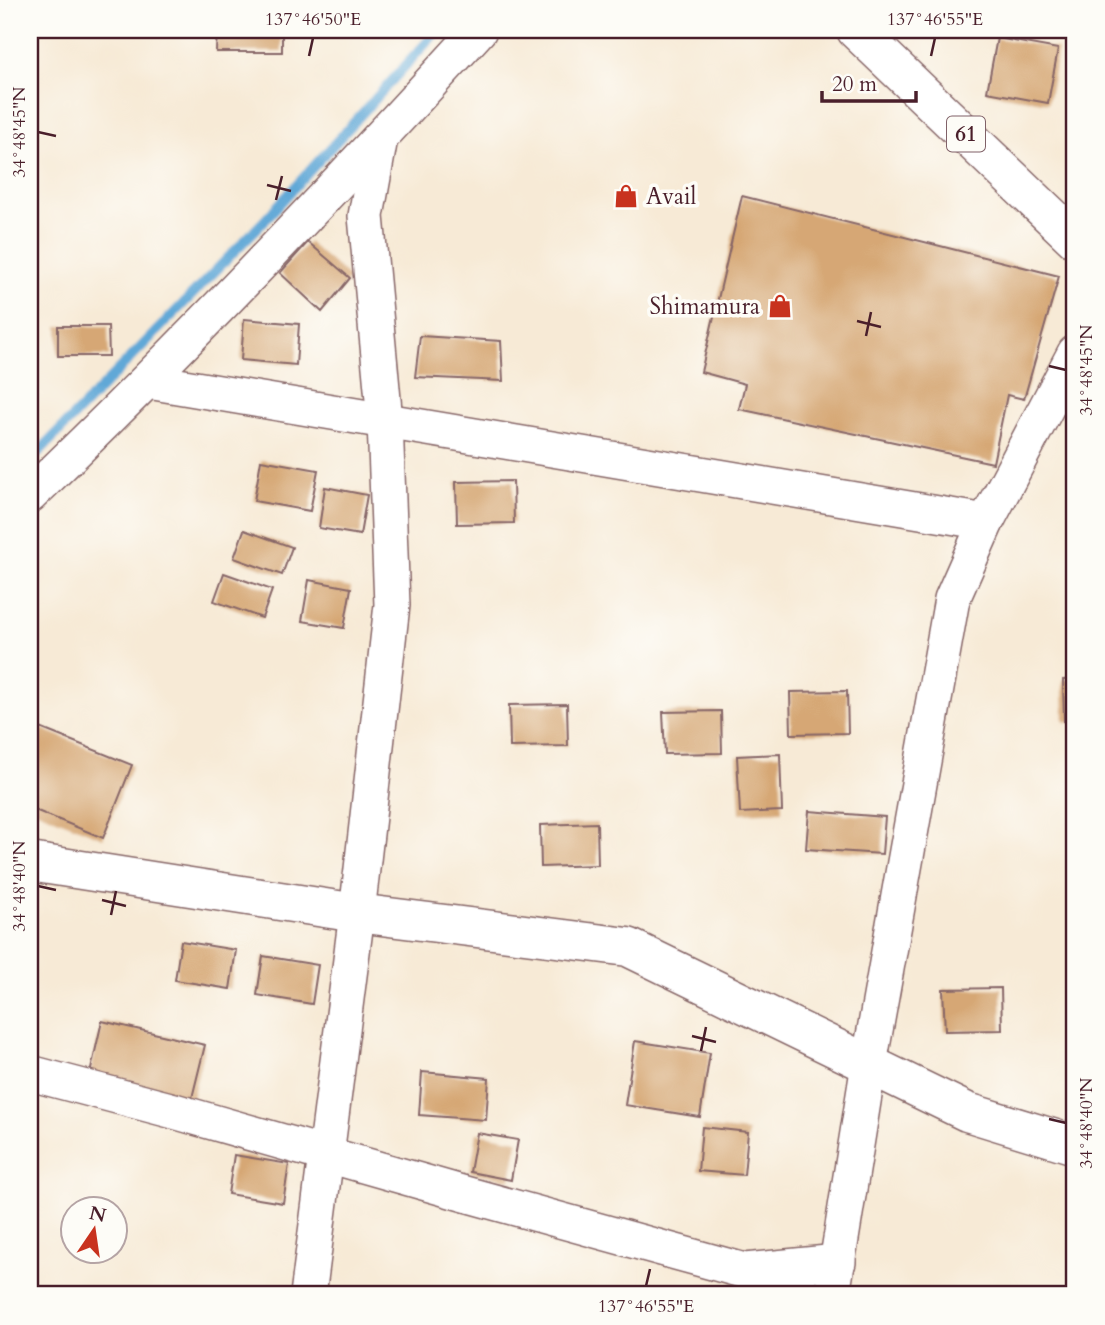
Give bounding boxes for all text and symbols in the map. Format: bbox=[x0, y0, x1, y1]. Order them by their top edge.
text: 137°46'50"E bbox=[265, 7, 361, 32]
text: 137°46'55"E bbox=[887, 7, 983, 32]
scale bar bbox=[822, 60, 916, 104]
text: 20 m bbox=[832, 70, 877, 99]
text: 34°48'45"N bbox=[7, 86, 32, 178]
road number: 61 bbox=[947, 116, 985, 152]
place label: Avail bbox=[646, 181, 696, 212]
shop icon: Avail bbox=[612, 182, 640, 210]
place label: Shimamura bbox=[650, 291, 760, 322]
shop icon: Shimamura bbox=[766, 292, 794, 320]
text: 34°48'45"N bbox=[1074, 324, 1099, 416]
text: 34°48'40"N bbox=[7, 840, 32, 932]
text: 34°48'40"N bbox=[1074, 1077, 1099, 1169]
north arrow bbox=[60, 1196, 130, 1266]
text: N bbox=[87, 1200, 109, 1229]
text: 137°46'55"E bbox=[598, 1294, 694, 1319]

